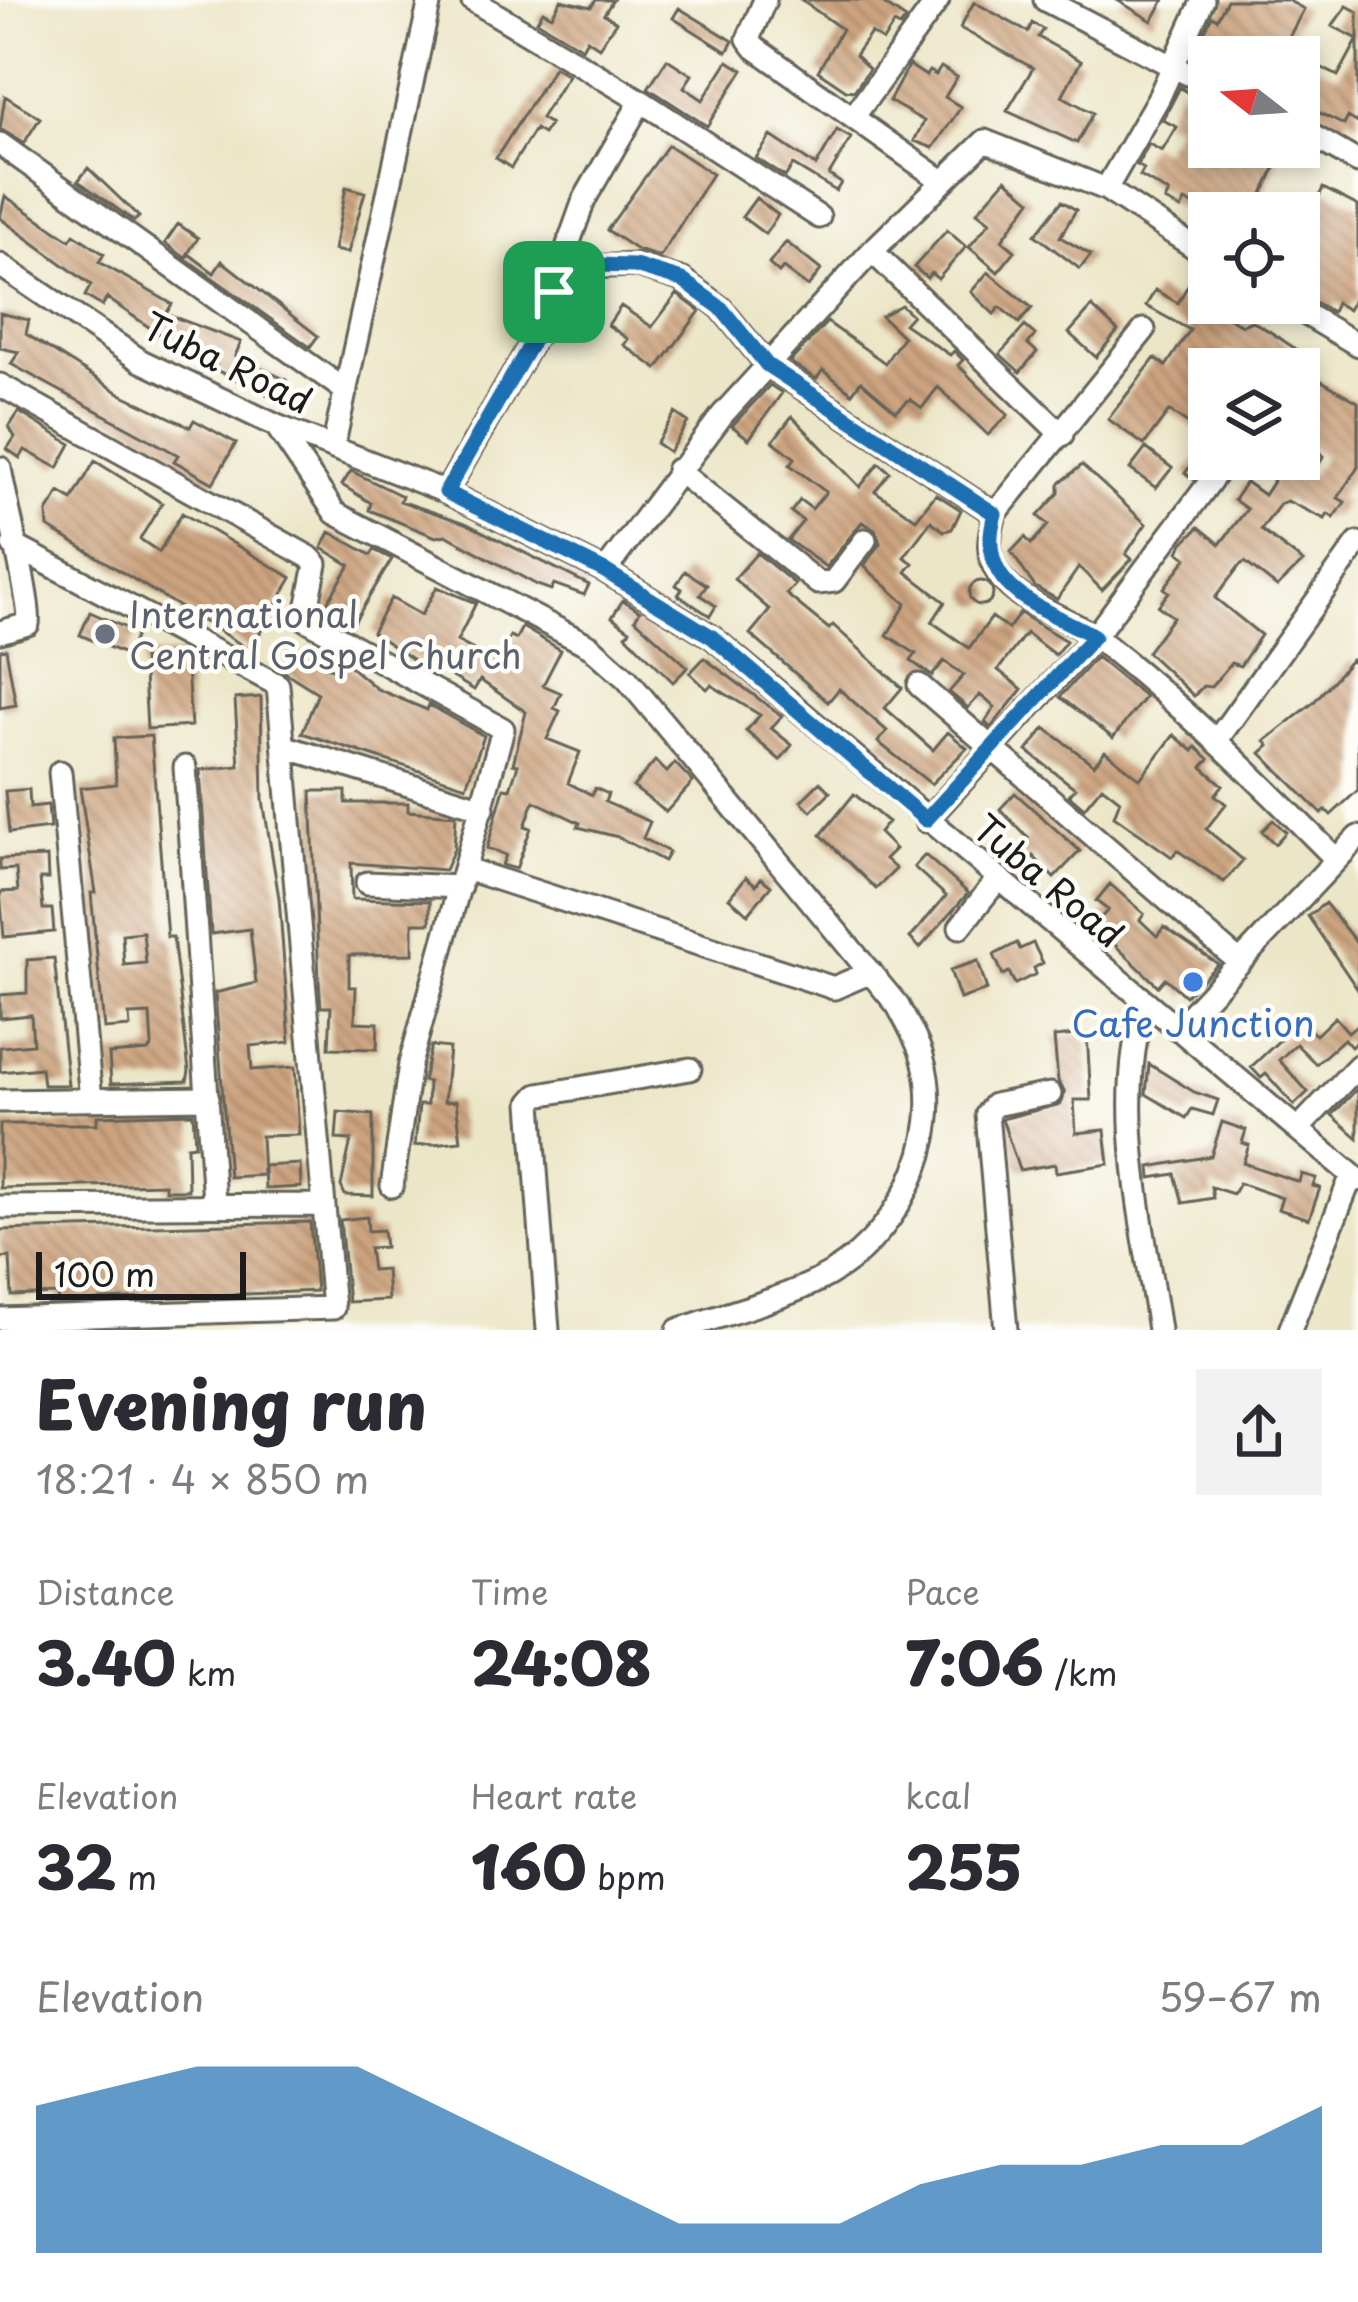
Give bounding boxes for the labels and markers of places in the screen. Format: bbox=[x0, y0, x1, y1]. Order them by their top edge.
pin bbox=[503, 241, 605, 343]
place label: International Central Gospel Church bbox=[129, 586, 522, 681]
marker: International Central Gospel Church bbox=[92, 621, 118, 647]
marker: Cafe Junction bbox=[1180, 969, 1206, 995]
place label: Cafe Junction bbox=[1071, 995, 1315, 1049]

